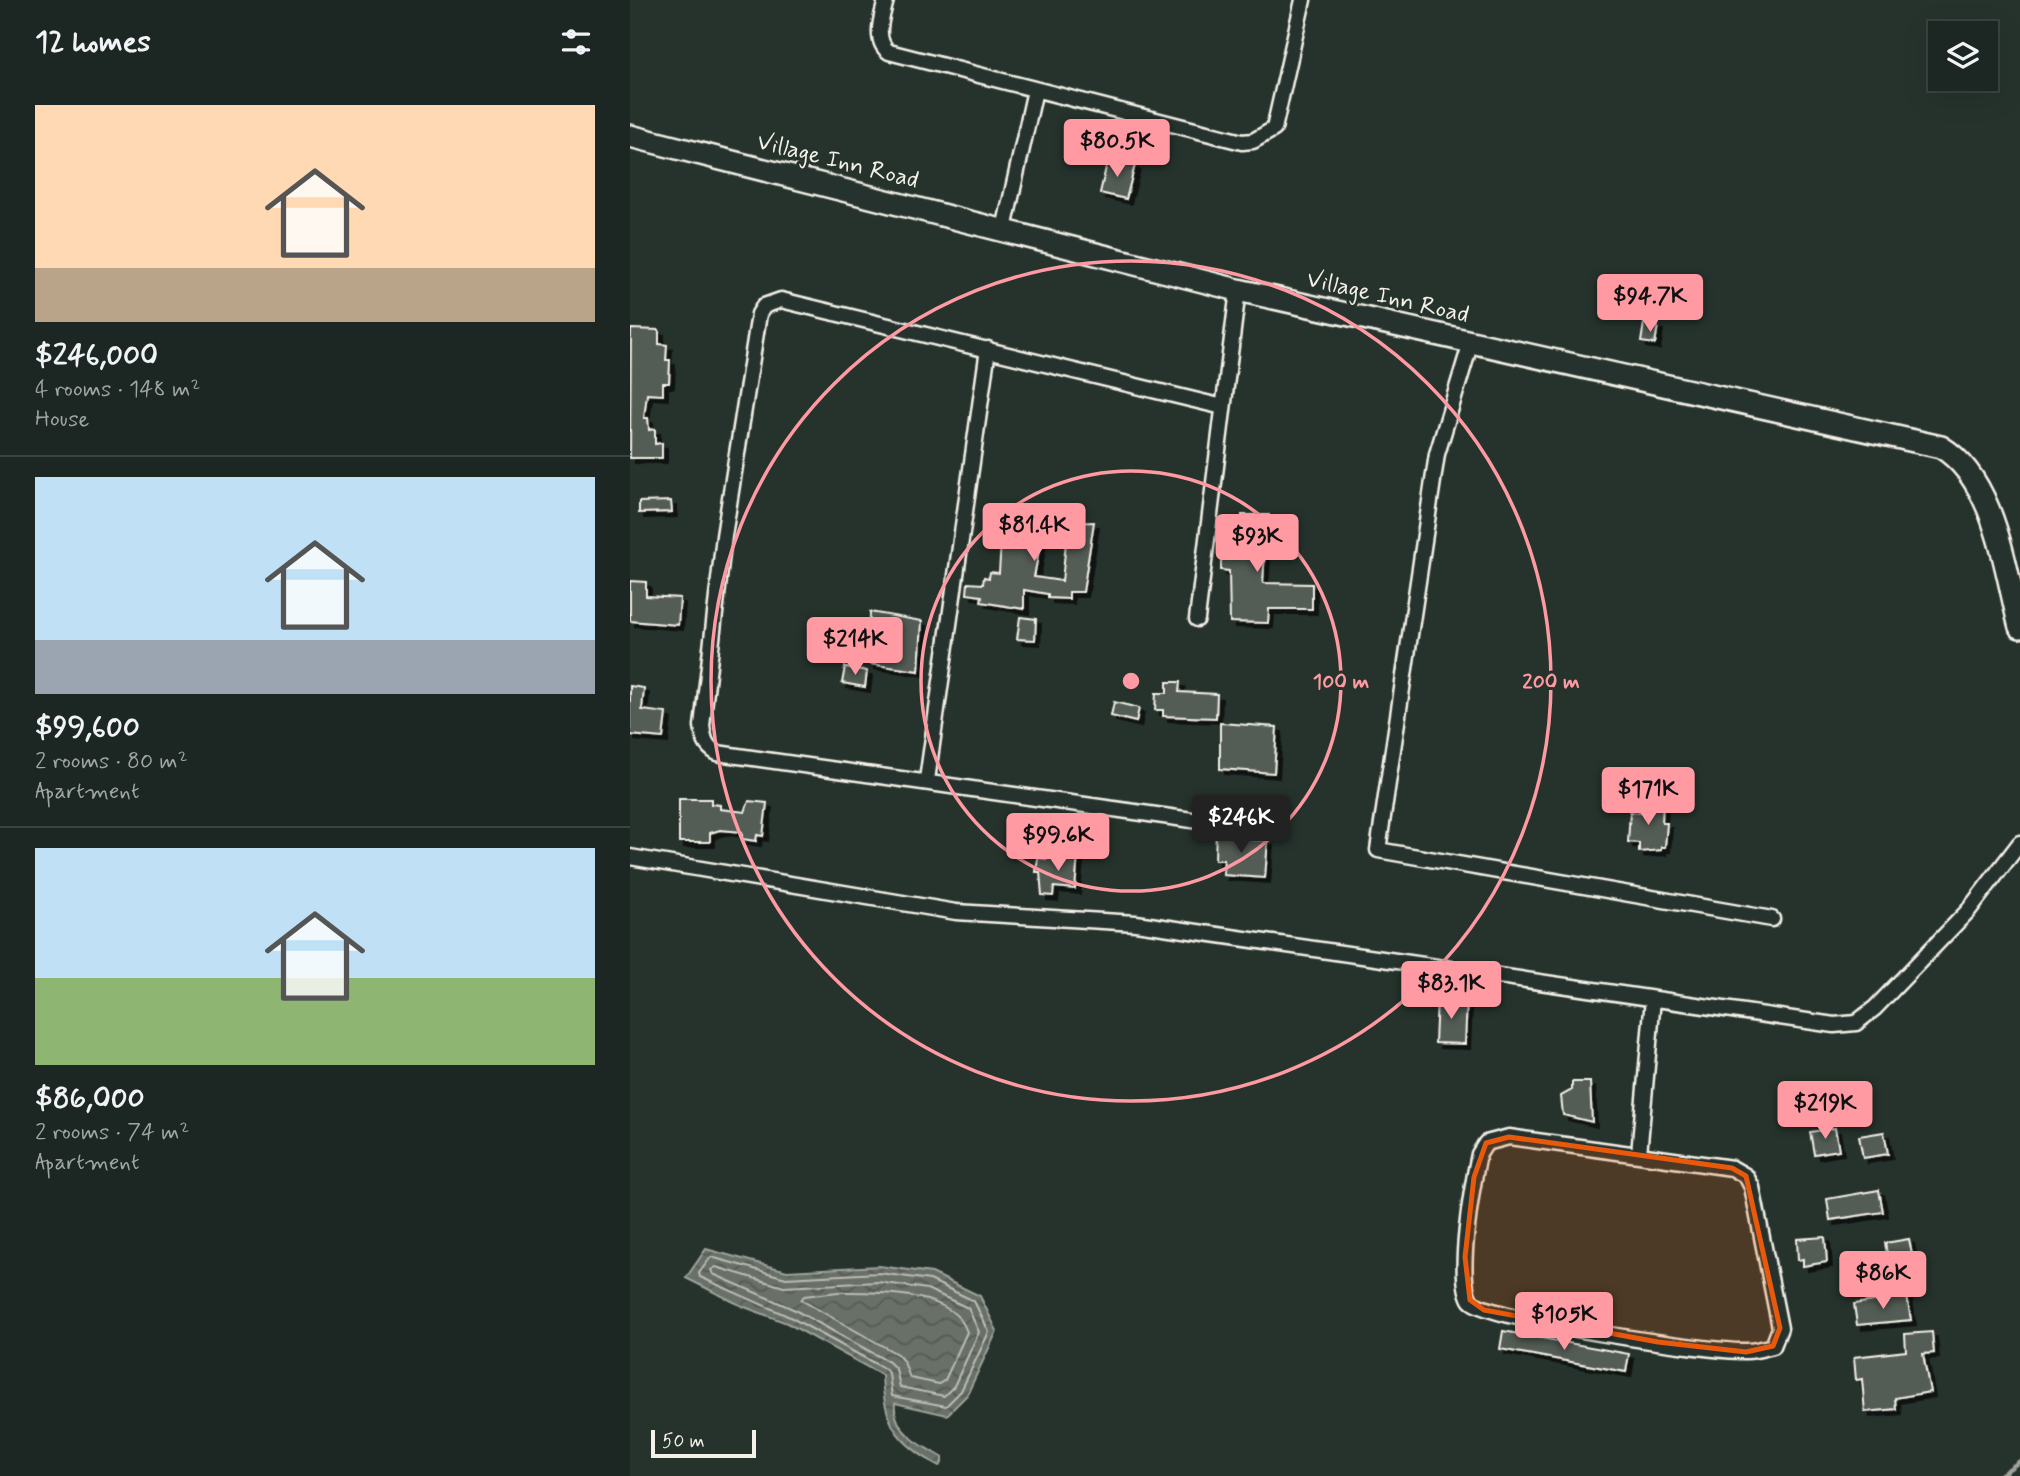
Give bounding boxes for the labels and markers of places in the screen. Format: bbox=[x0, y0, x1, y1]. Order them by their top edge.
pin: $80.5K bbox=[1060, 120, 1174, 179]
pin: $94.7K bbox=[1593, 274, 1707, 334]
pin: $81.4K bbox=[977, 504, 1091, 563]
pin: $93K bbox=[1216, 514, 1298, 574]
pin: $214K bbox=[806, 618, 904, 677]
centre of rings bbox=[1119, 669, 1143, 693]
pin: $171K bbox=[1599, 768, 1697, 827]
pin: $246K bbox=[1192, 796, 1290, 855]
pin: $99.6K bbox=[1001, 814, 1115, 873]
pin: $83.1K bbox=[1394, 962, 1508, 1021]
pin: $219K bbox=[1776, 1082, 1874, 1141]
pin: $86K bbox=[1842, 1252, 1924, 1311]
pin: $105K bbox=[1515, 1292, 1613, 1352]

